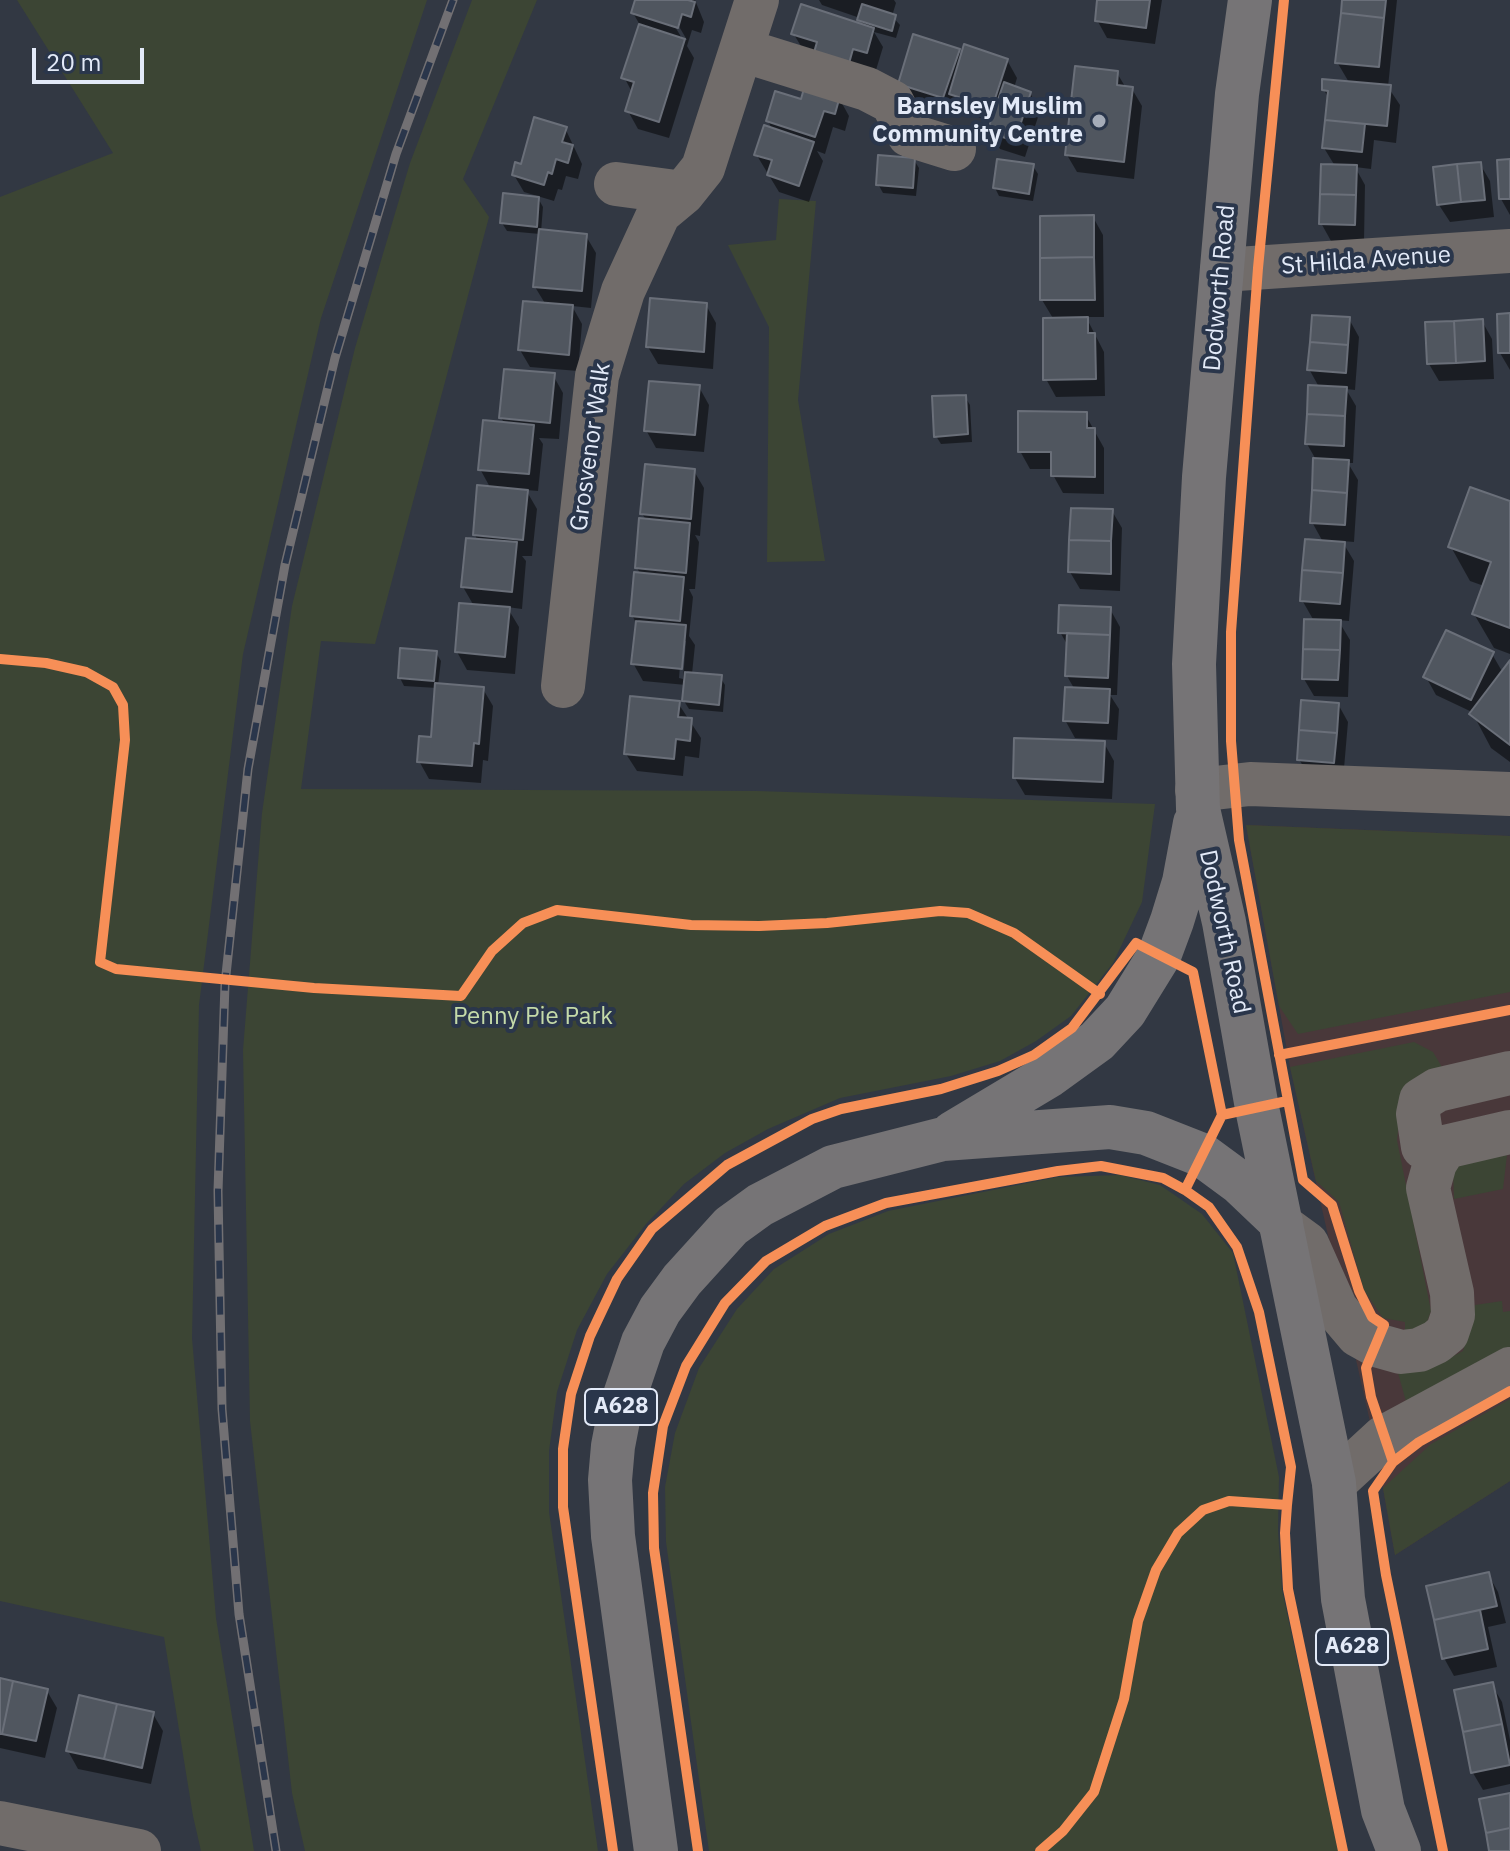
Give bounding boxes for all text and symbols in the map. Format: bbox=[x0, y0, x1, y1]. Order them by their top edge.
scale bar bbox=[36, 32, 148, 82]
text: 20 m bbox=[46, 46, 101, 78]
place label: Barnsley Muslim Community Centre bbox=[872, 93, 1083, 149]
marker: Barnsley Muslim Community Centre bbox=[1090, 112, 1108, 130]
street label: Dodworth Road bbox=[1198, 204, 1242, 372]
street label: St Hilda Avenue bbox=[1280, 241, 1452, 281]
street label: Grosvenor Walk bbox=[565, 361, 617, 533]
street label: Dodworth Road bbox=[1193, 847, 1255, 1017]
park label: Penny Pie Park bbox=[453, 1003, 613, 1031]
road number: A628 bbox=[585, 1389, 657, 1425]
road number: A628 bbox=[1316, 1629, 1388, 1665]

